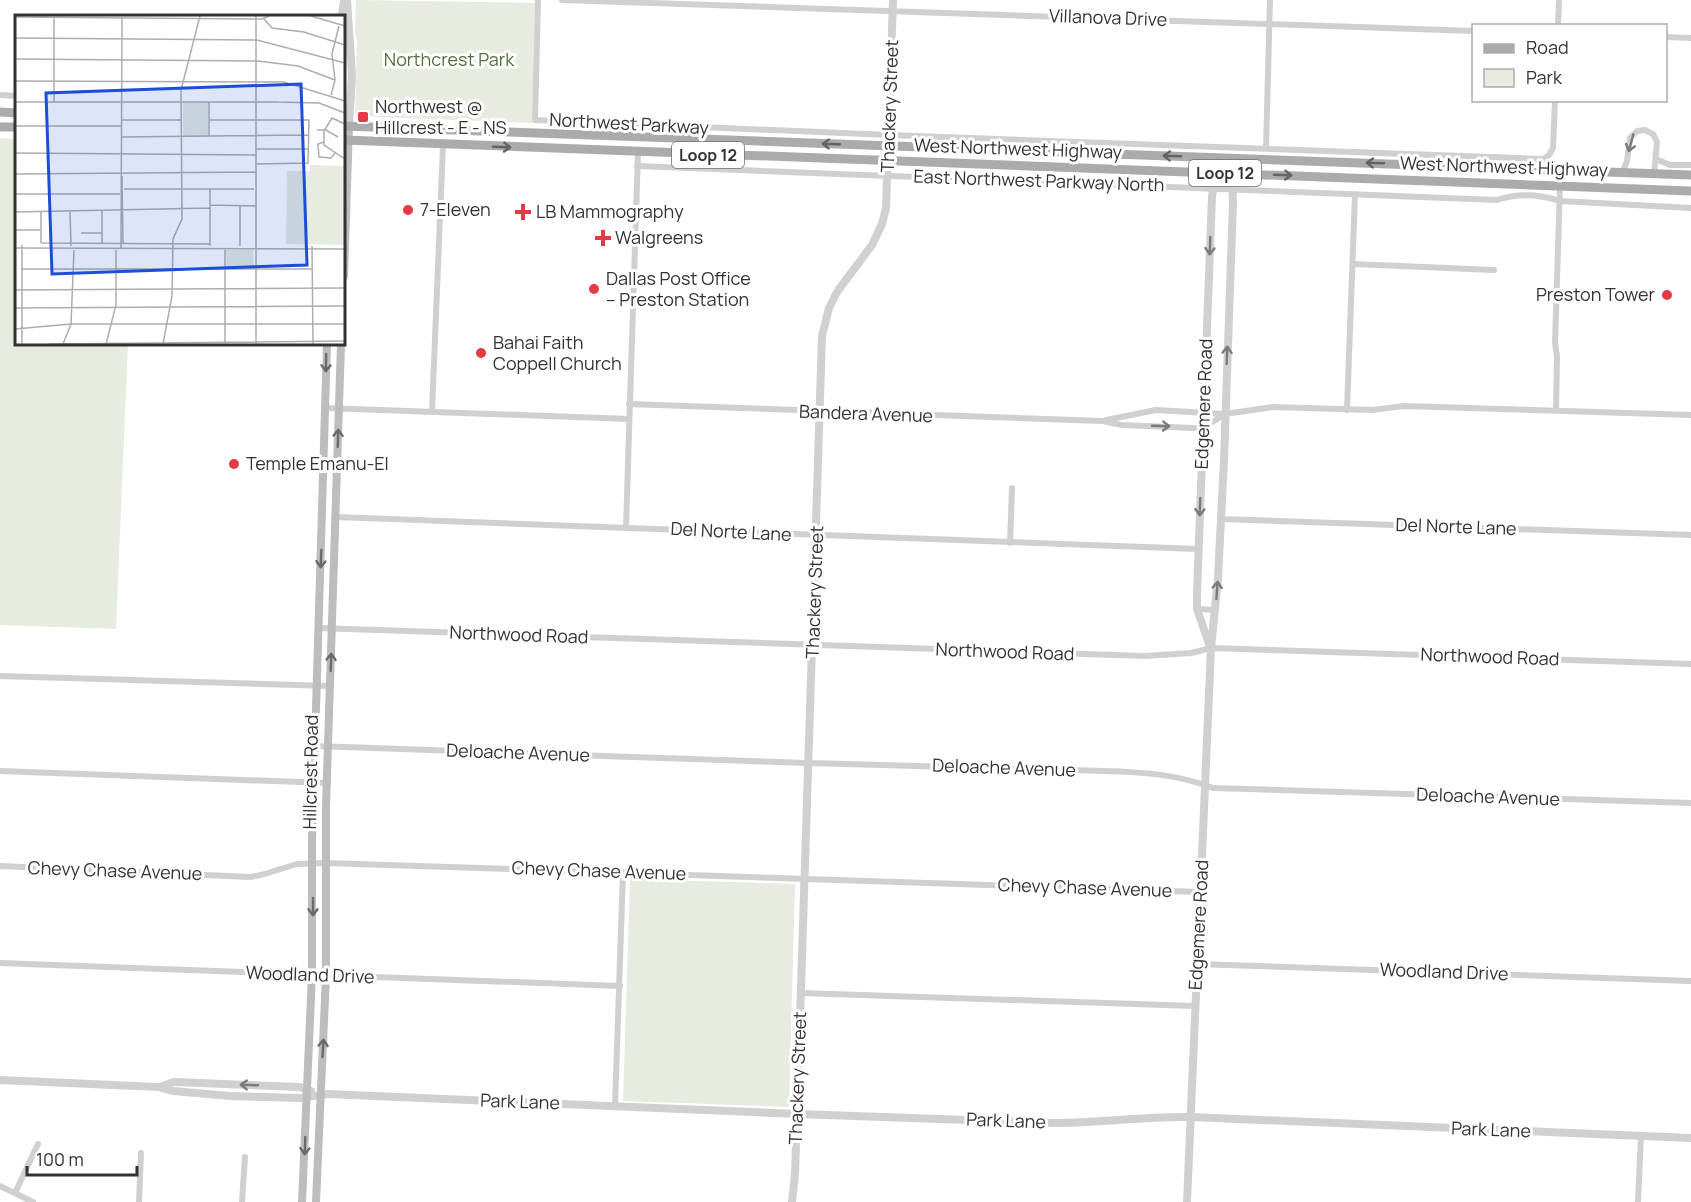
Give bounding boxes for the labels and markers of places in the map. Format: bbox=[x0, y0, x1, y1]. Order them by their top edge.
place label: Northwest @ Hillcrest - E - NS bbox=[375, 94, 507, 139]
marker: Northwest @ Hillcrest - E - NS bbox=[356, 110, 370, 124]
place label: 7-Eleven bbox=[420, 197, 491, 221]
place label: LB Mammography bbox=[536, 199, 684, 223]
marker: 7-Eleven bbox=[401, 203, 415, 217]
marker: LB Mammography bbox=[514, 203, 532, 221]
place label: Walgreens bbox=[615, 225, 703, 249]
marker: Walgreens bbox=[596, 231, 610, 245]
place label: Dallas Post Office – Preston Station bbox=[606, 266, 751, 311]
marker: Dallas Post Office – Preston Station bbox=[587, 282, 601, 296]
place label: Preston Tower bbox=[1536, 282, 1656, 306]
marker: Preston Tower bbox=[1660, 288, 1674, 302]
place label: Bahai Faith Coppell Church bbox=[493, 330, 622, 375]
marker: Bahai Faith Coppell Church bbox=[474, 346, 488, 360]
place label: Temple Emanu-El bbox=[246, 451, 389, 475]
marker: Temple Emanu-El bbox=[227, 457, 241, 471]

